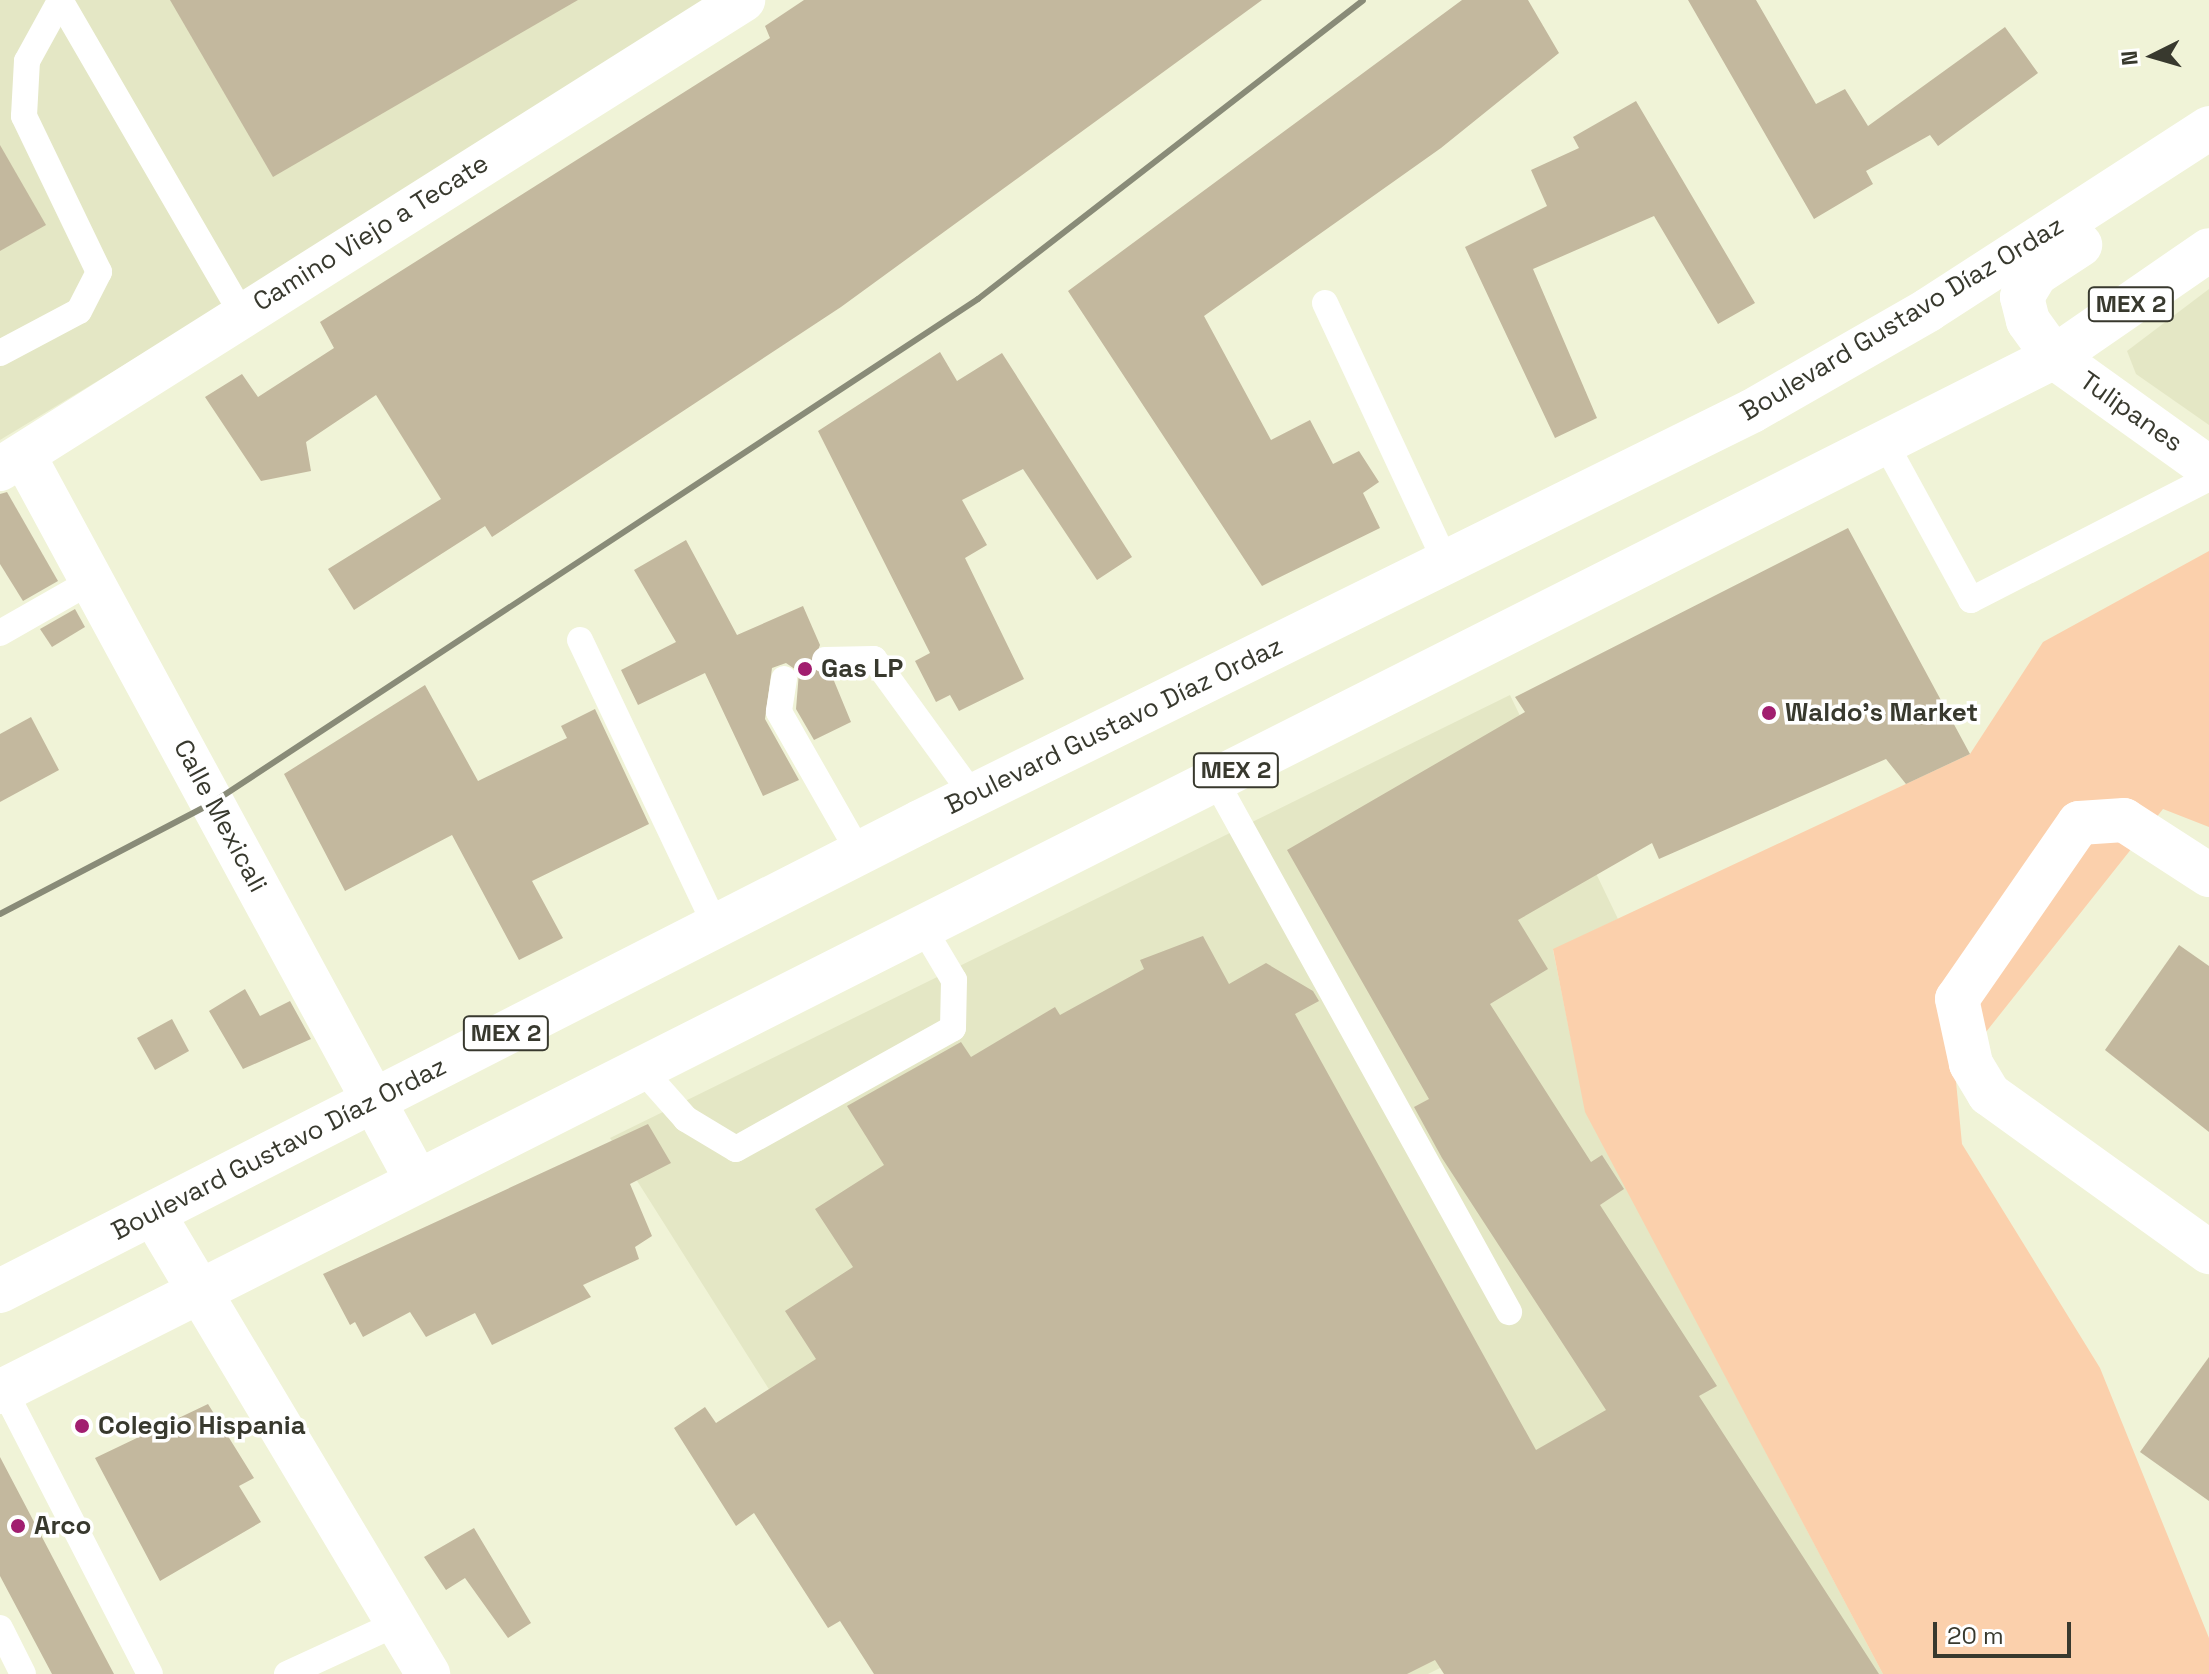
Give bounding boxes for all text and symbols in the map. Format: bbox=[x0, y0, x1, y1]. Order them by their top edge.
north arrow bbox=[2113, 16, 2193, 96]
text: N bbox=[2115, 50, 2144, 67]
street label: Camino Viejo a Tecate bbox=[247, 148, 495, 318]
street label: Boulevard Gustavo Díaz Ordaz bbox=[1735, 210, 2069, 428]
road number: MEX 2 bbox=[2087, 284, 2175, 324]
street label: Tulipanes bbox=[2073, 365, 2189, 459]
street label: Boulevard Gustavo Díaz Ordaz bbox=[940, 631, 1288, 821]
place label: Gas LP bbox=[821, 653, 903, 685]
marker: Gas LP bbox=[796, 660, 814, 678]
place label: Waldo's Market bbox=[1785, 697, 1978, 729]
marker: Waldo's Market bbox=[1760, 704, 1778, 722]
street label: Calle Mexicali bbox=[167, 734, 273, 898]
road number: MEX 2 bbox=[1192, 750, 1280, 790]
road number: MEX 2 bbox=[462, 1013, 550, 1053]
street label: Boulevard Gustavo Díaz Ordaz bbox=[106, 1051, 452, 1247]
place label: Colegio Hispania bbox=[98, 1410, 306, 1442]
marker: Colegio Hispania bbox=[73, 1417, 91, 1435]
place label: Arco bbox=[34, 1510, 91, 1542]
marker: Arco bbox=[9, 1517, 27, 1535]
scale bar bbox=[1937, 1606, 2075, 1656]
text: 20 m bbox=[1947, 1620, 2004, 1651]

